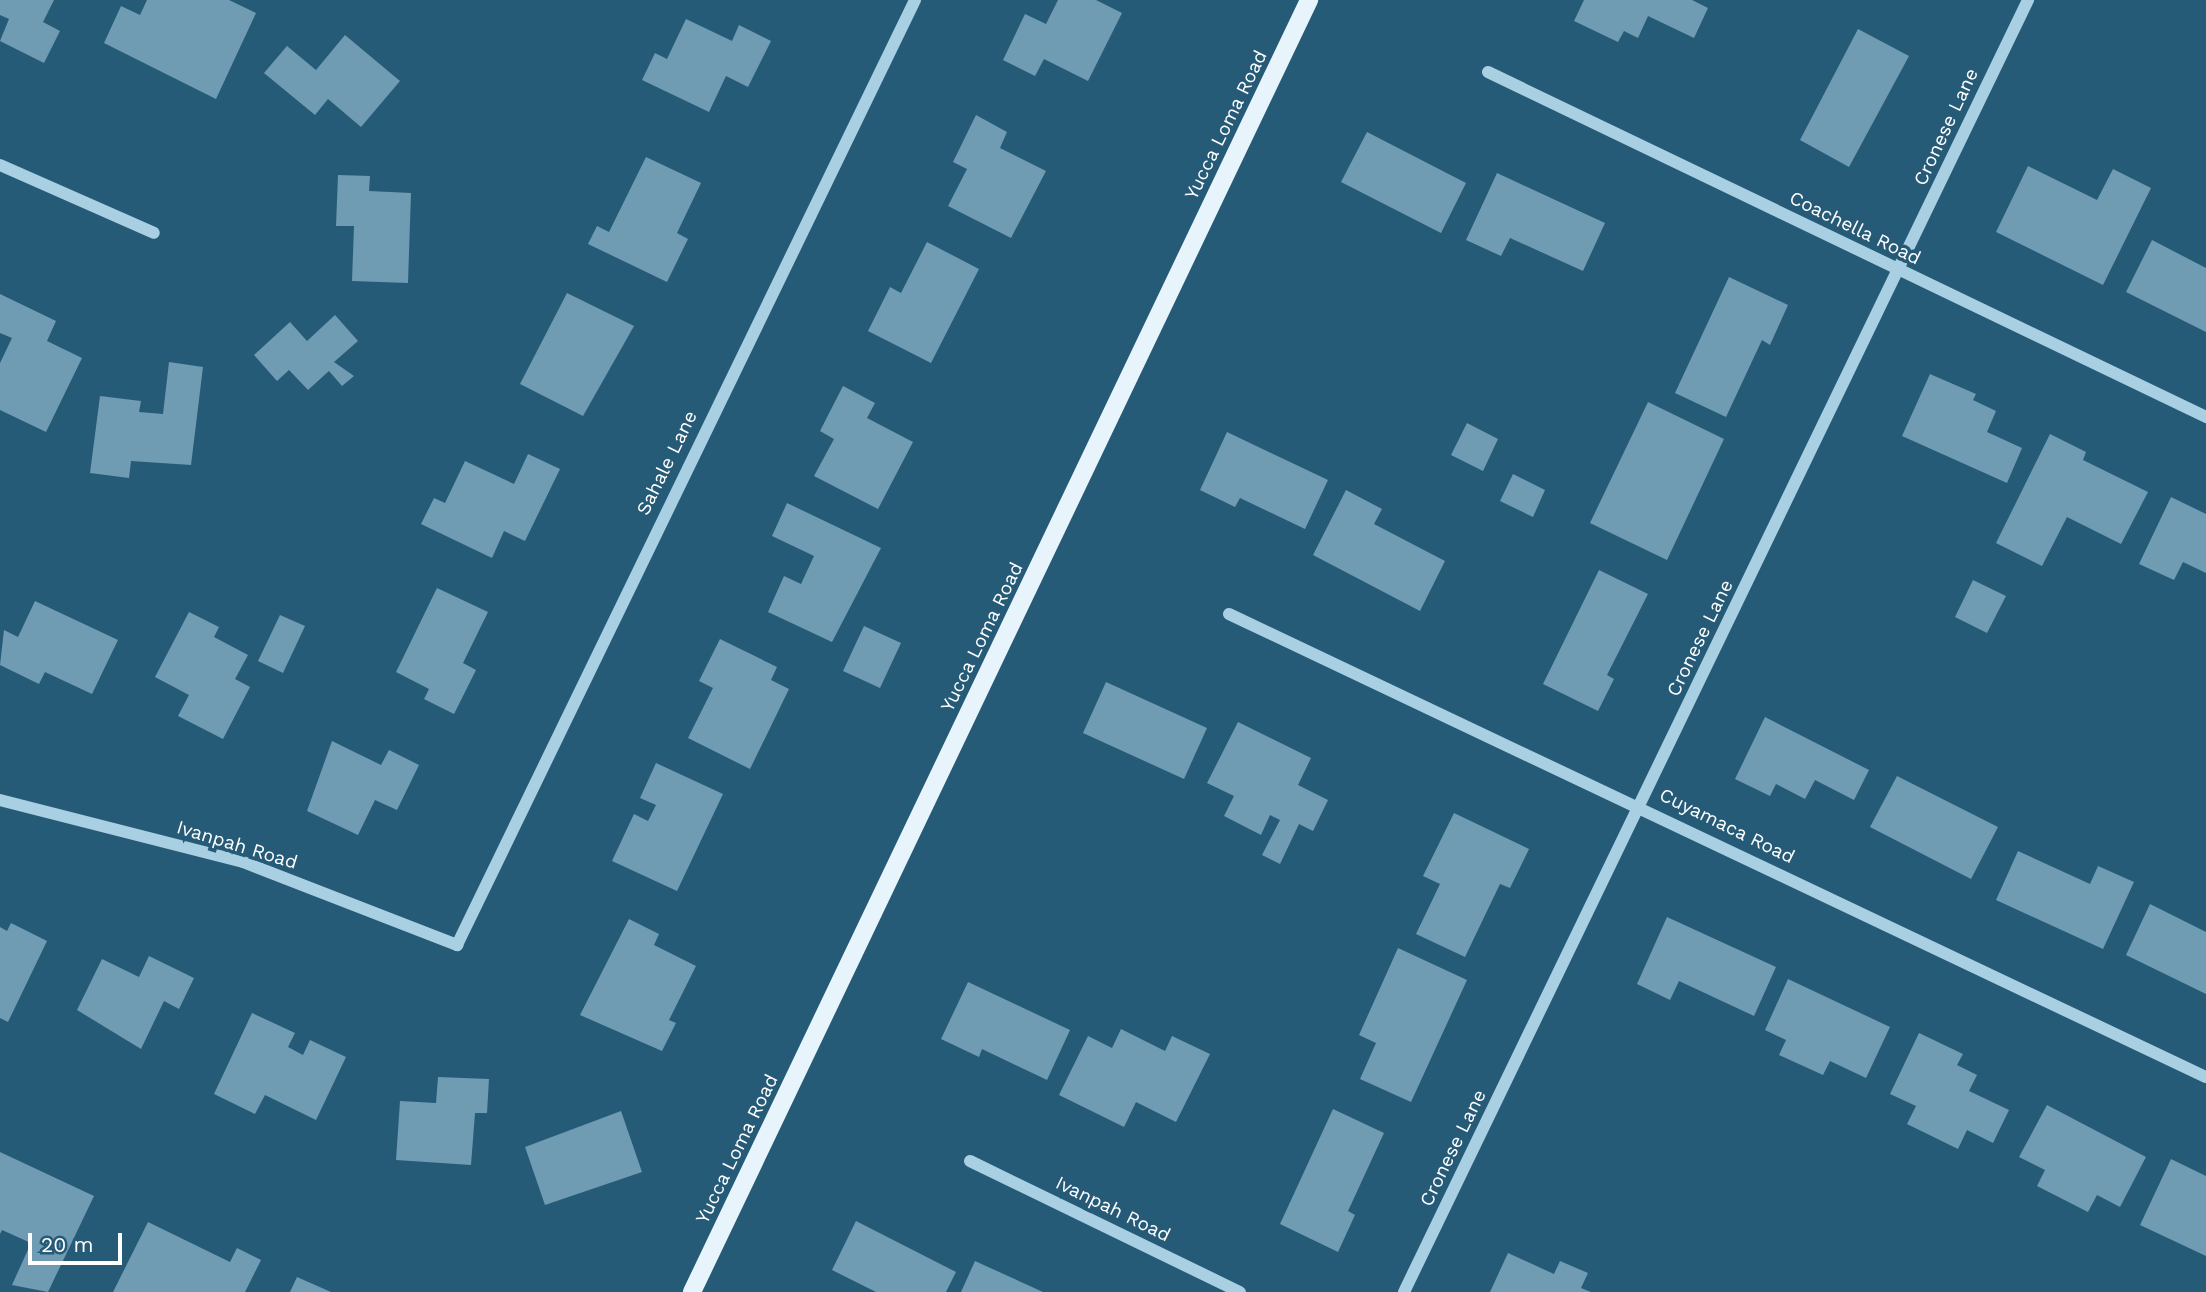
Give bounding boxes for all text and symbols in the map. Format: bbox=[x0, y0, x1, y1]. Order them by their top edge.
street label: Yucca Loma Road bbox=[1180, 46, 1272, 204]
street label: Cronese Lane bbox=[1909, 65, 1983, 189]
street label: Coachella Road bbox=[1785, 186, 1925, 270]
street label: Sahale Lane bbox=[632, 407, 702, 519]
street label: Yucca Loma Road bbox=[936, 558, 1028, 716]
street label: Cronese Lane bbox=[1662, 576, 1738, 700]
street label: Cuyamaca Road bbox=[1655, 783, 1799, 869]
street label: Ivanpah Road bbox=[174, 816, 300, 874]
street label: Yucca Loma Road bbox=[691, 1070, 783, 1228]
street label: Cronese Lane bbox=[1415, 1086, 1491, 1210]
street label: Ivanpah Road bbox=[1052, 1171, 1174, 1247]
scale bar bbox=[32, 1218, 126, 1262]
text: 20 m bbox=[41, 1232, 93, 1257]

